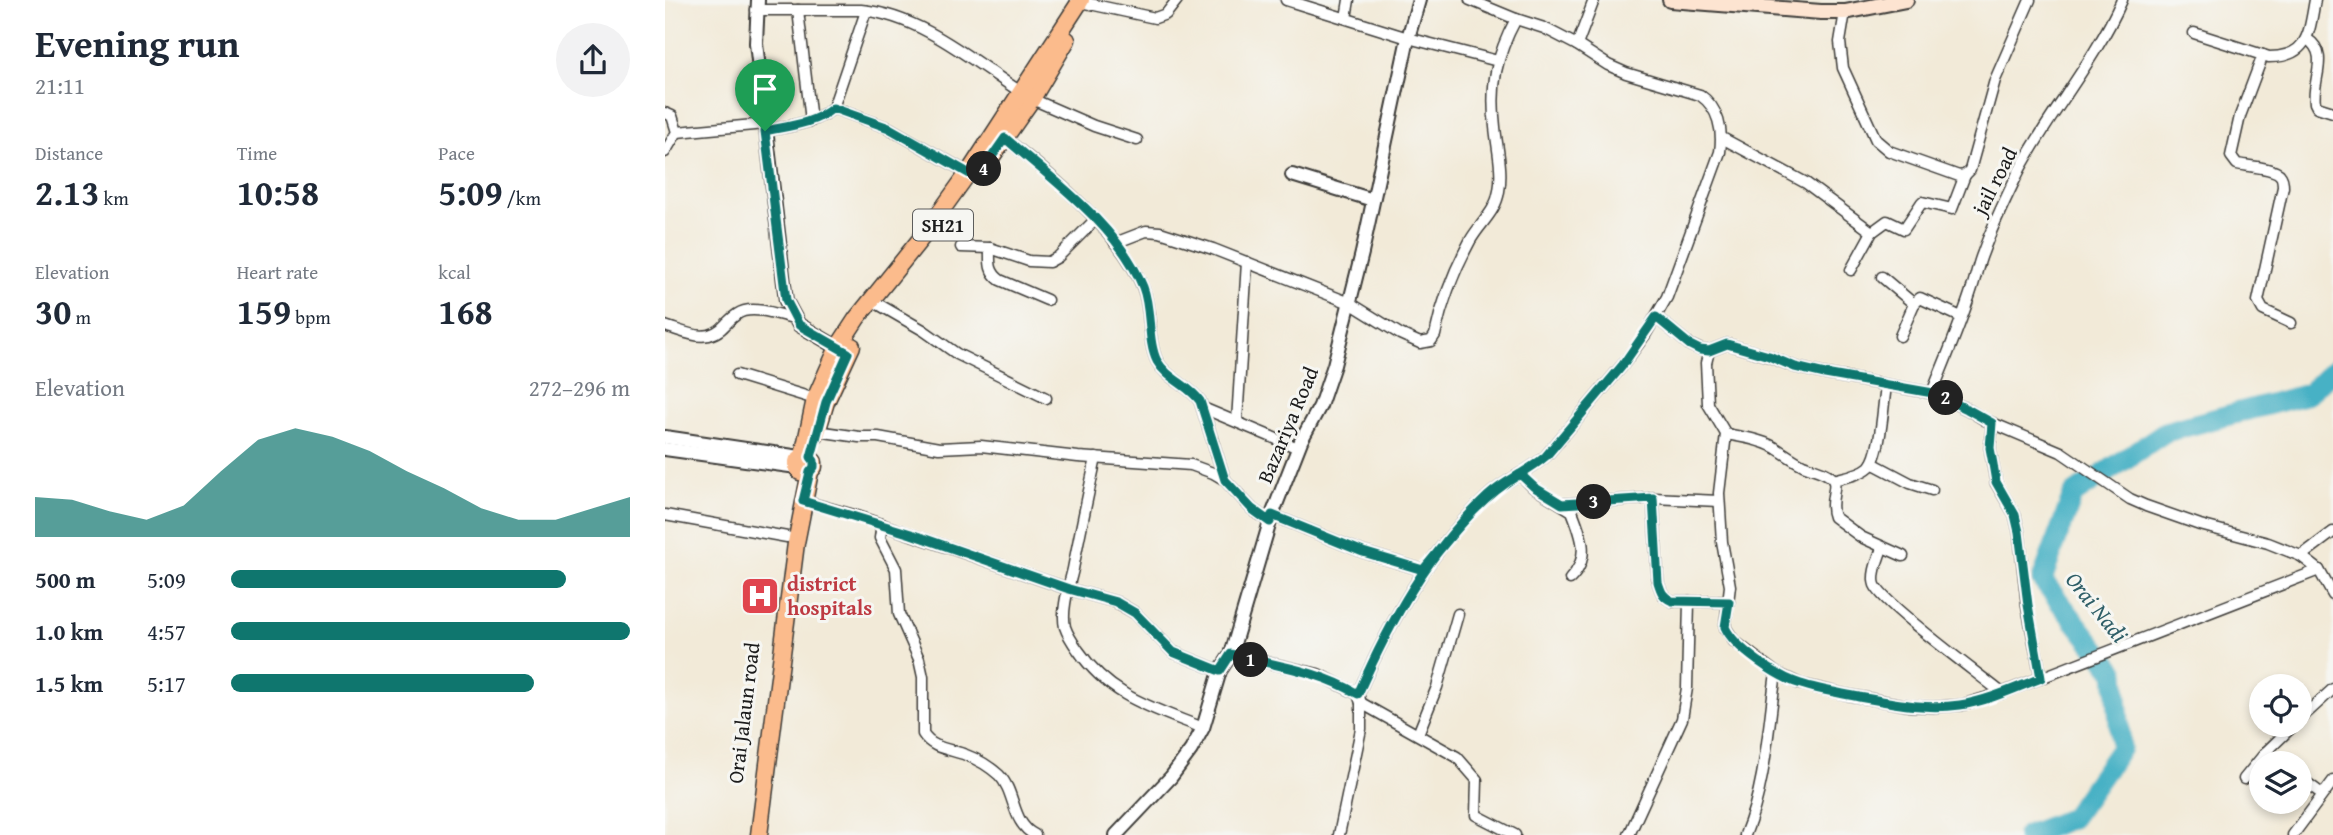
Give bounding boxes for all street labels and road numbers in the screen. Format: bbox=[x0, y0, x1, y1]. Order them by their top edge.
street label: jail road bbox=[1963, 141, 2025, 223]
road number: SH21 bbox=[913, 210, 973, 241]
street label: Bazariya Road bbox=[1249, 361, 1326, 488]
street label: Orai Jalaun road bbox=[719, 640, 768, 785]

